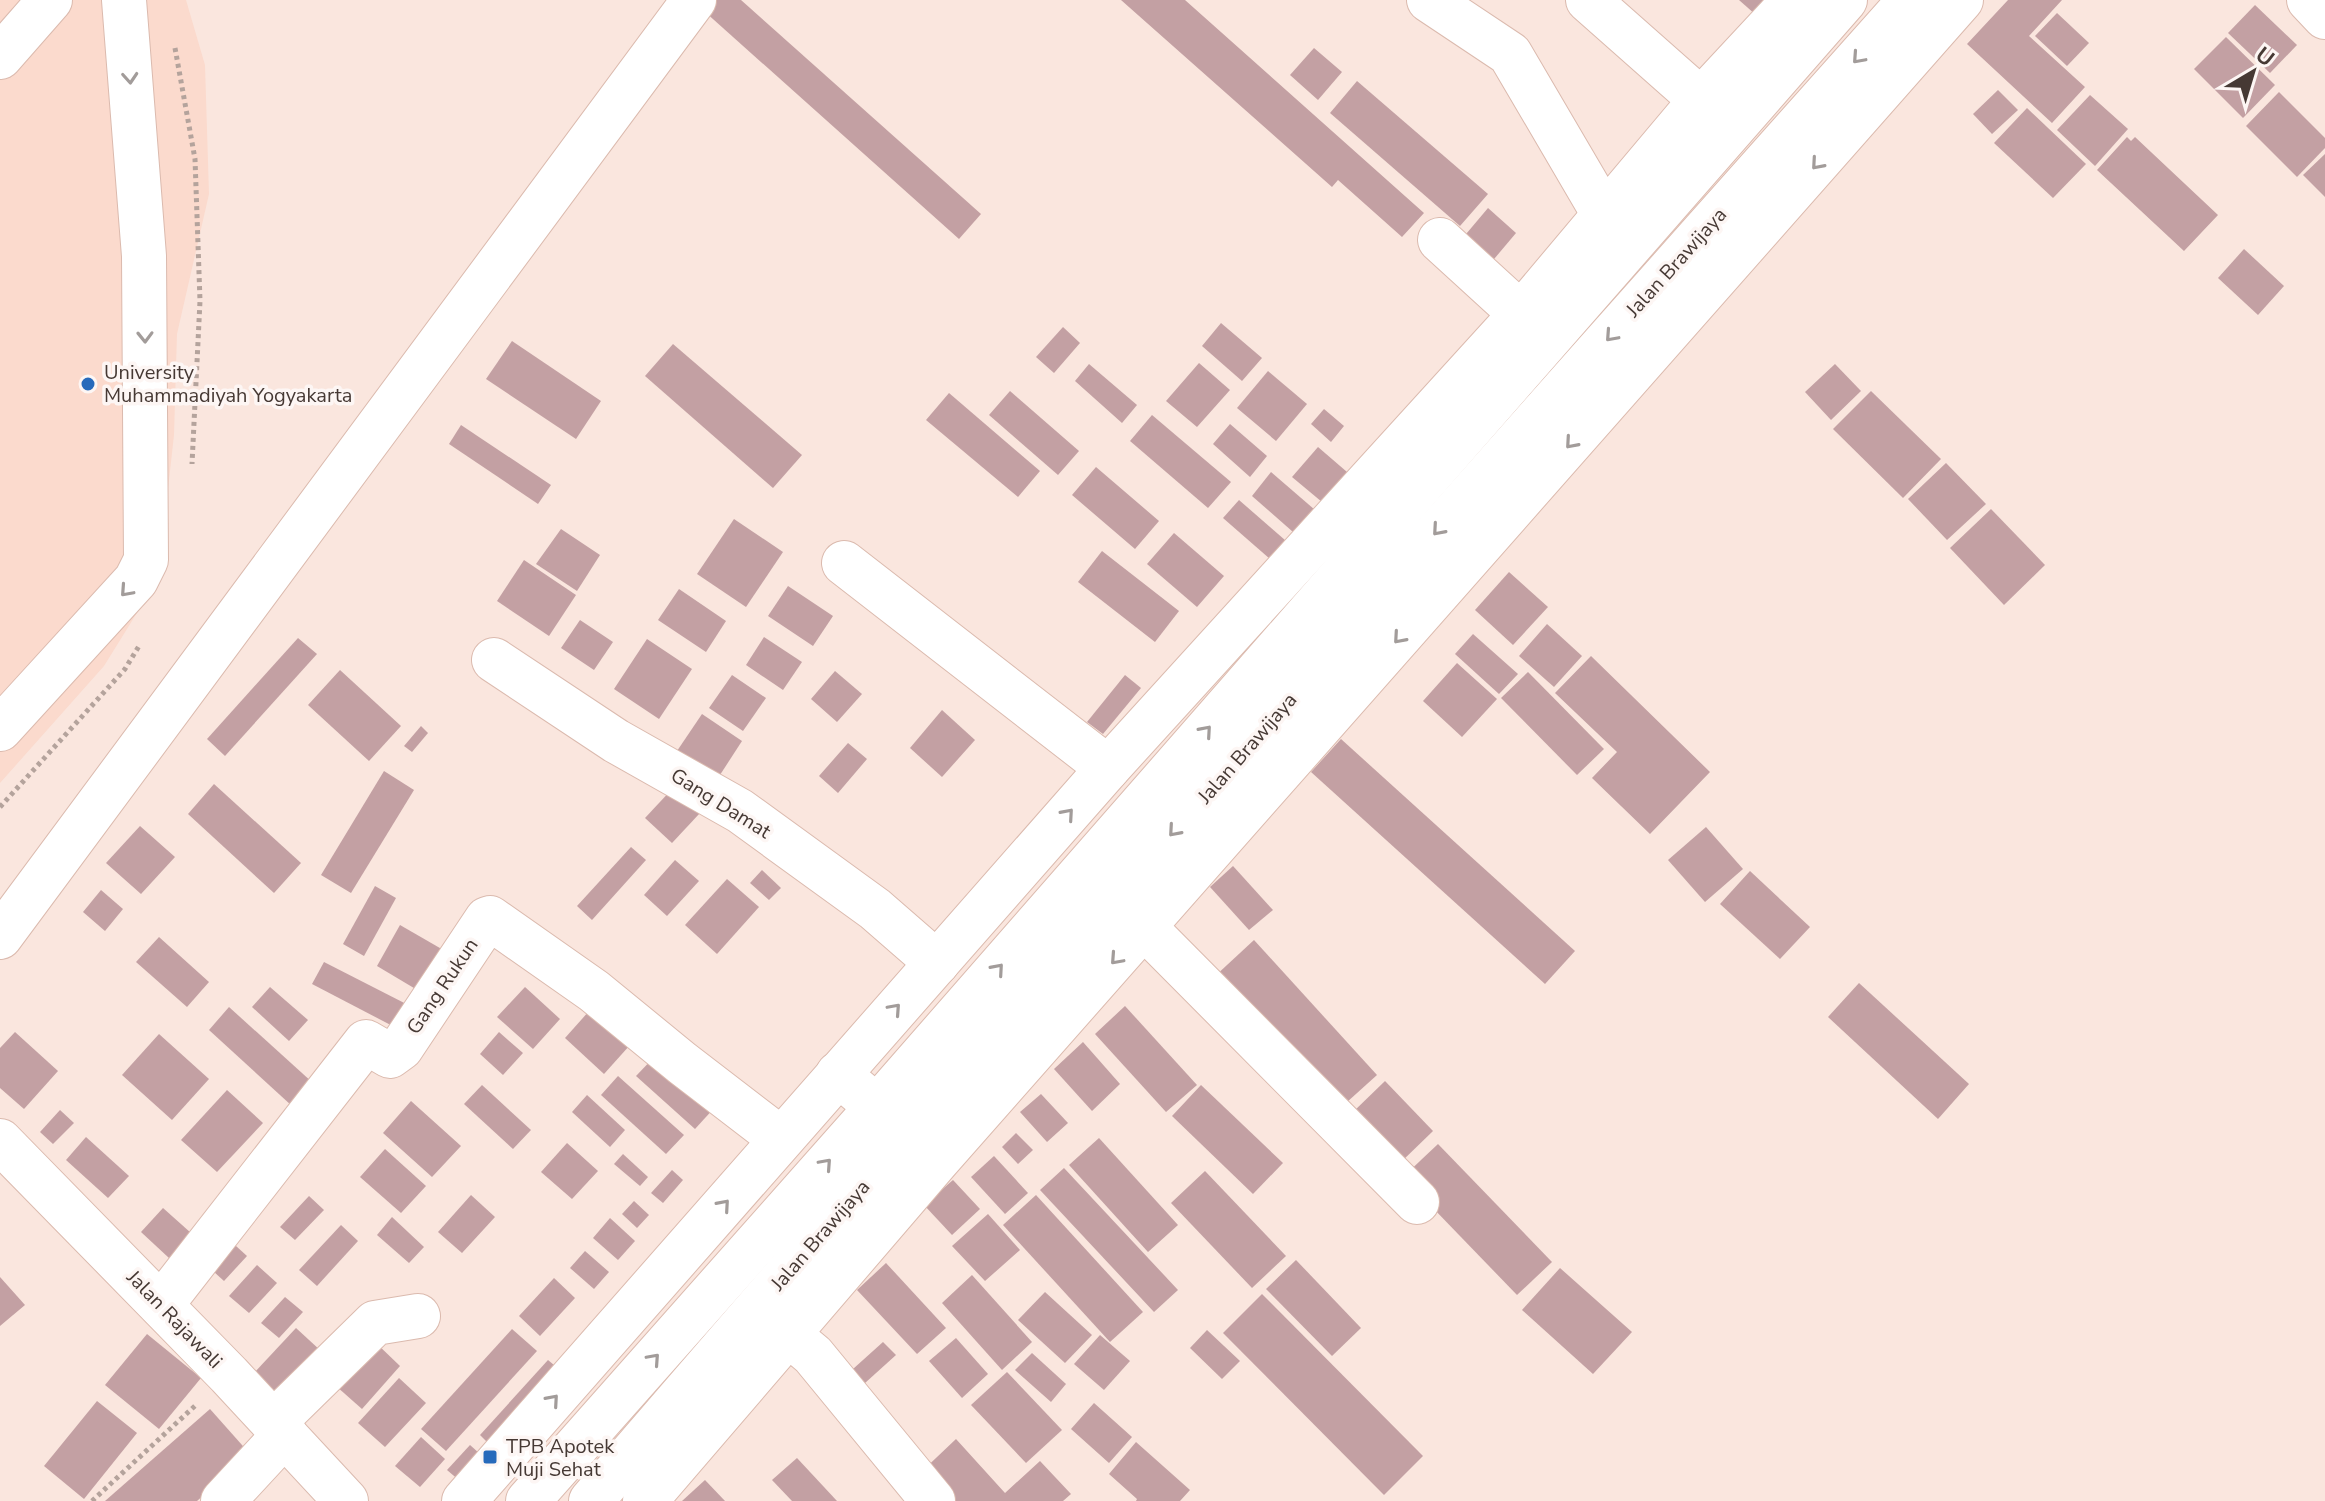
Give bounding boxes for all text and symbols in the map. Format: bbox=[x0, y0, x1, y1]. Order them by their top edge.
north arrow bbox=[2213, 32, 2293, 112]
text: U bbox=[2249, 40, 2280, 74]
one-way arrow bbox=[1853, 49, 1868, 64]
one-way arrow bbox=[122, 72, 139, 85]
one-way arrow bbox=[1812, 154, 1827, 169]
street label: Jalan Brawijaya bbox=[1619, 202, 1733, 324]
one-way arrow bbox=[1606, 326, 1620, 341]
one-way arrow bbox=[136, 331, 154, 344]
place label: University Muhammadiyah Yogyakarta bbox=[104, 359, 352, 409]
marker: University Muhammadiyah Yogyakarta bbox=[79, 375, 97, 393]
one-way arrow bbox=[1566, 433, 1581, 448]
one-way arrow bbox=[1433, 521, 1448, 536]
one-way arrow bbox=[121, 581, 135, 596]
one-way arrow bbox=[1394, 628, 1409, 643]
street label: Jalan Brawijaya bbox=[1191, 687, 1303, 810]
one-way arrow bbox=[1196, 725, 1210, 740]
street label: Gang Damat bbox=[665, 762, 777, 845]
one-way arrow bbox=[1058, 809, 1072, 824]
one-way arrow bbox=[1169, 821, 1184, 836]
street label: Gang Rukun bbox=[400, 933, 485, 1040]
one-way arrow bbox=[1111, 949, 1126, 964]
one-way arrow bbox=[988, 963, 1002, 978]
one-way arrow bbox=[886, 1004, 900, 1019]
one-way arrow bbox=[817, 1159, 832, 1173]
street label: Jalan Brawijaya bbox=[764, 1174, 876, 1297]
one-way arrow bbox=[714, 1199, 729, 1214]
street label: Jalan Rajawali bbox=[120, 1264, 228, 1374]
one-way arrow bbox=[644, 1353, 659, 1368]
one-way arrow bbox=[543, 1395, 557, 1410]
place label: TPB Apotek Muji Sehat bbox=[506, 1433, 615, 1483]
marker: TPB Apotek Muji Sehat bbox=[481, 1448, 499, 1466]

